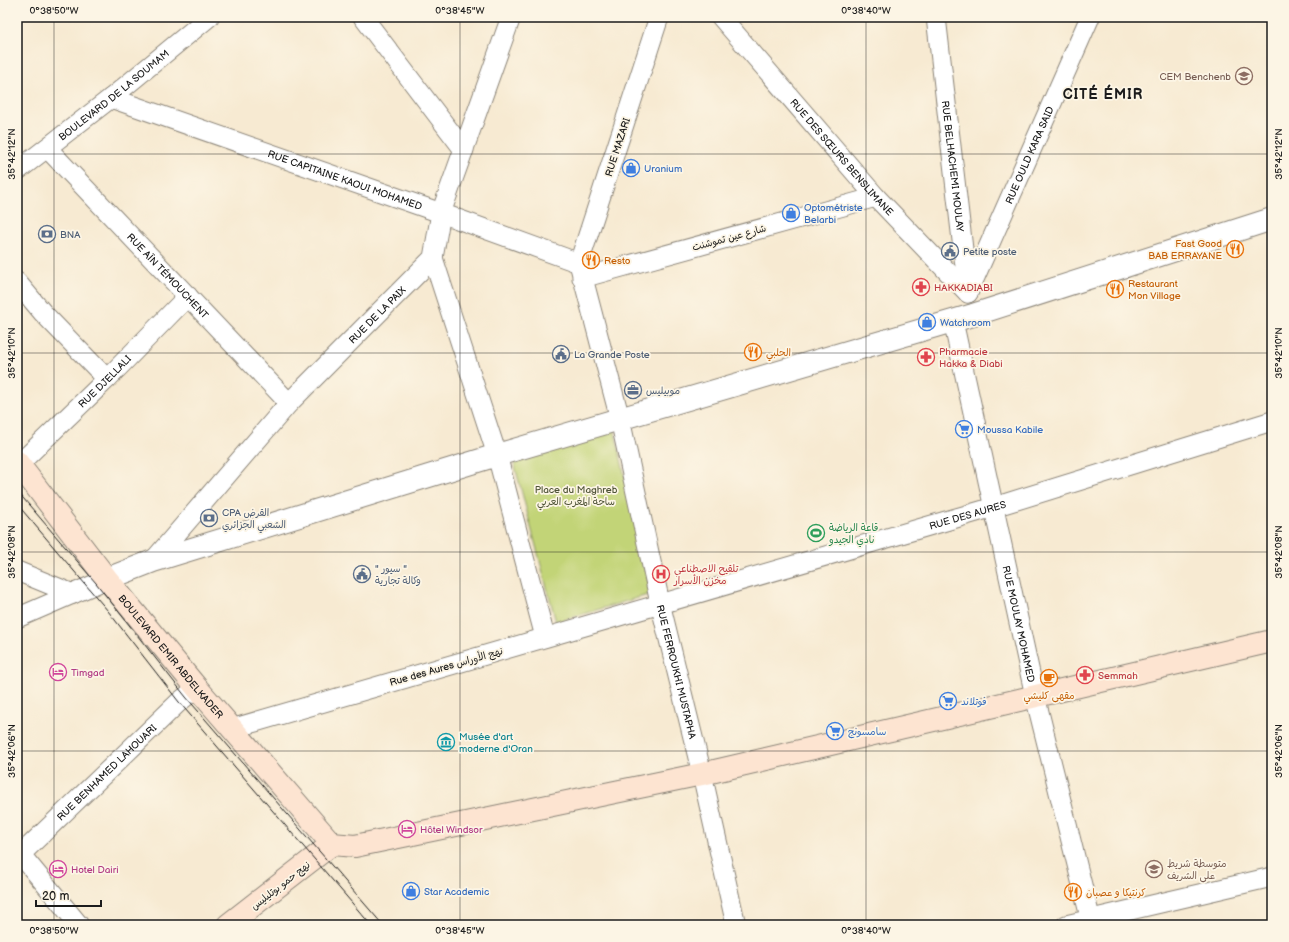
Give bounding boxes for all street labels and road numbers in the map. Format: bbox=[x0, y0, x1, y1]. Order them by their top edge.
street label: BOULEVARD DE LA SOUMAM bbox=[57, 48, 172, 143]
street label: RUE DES SŒURS BENSLIMANE bbox=[787, 97, 896, 219]
street label: RUE BELHACHEMI MOULAY bbox=[939, 100, 966, 232]
street label: RUE OULD KARA SAID bbox=[1003, 105, 1057, 206]
street label: RUE MAZARI bbox=[603, 116, 633, 178]
street label: RUE CAPITAINE KAOUI MOHAMED bbox=[266, 148, 424, 213]
street label: شارع عين تموشنت bbox=[691, 222, 768, 255]
street label: RUE AÏN TÉMOUCHENT bbox=[124, 231, 211, 322]
street label: RUE DE LA PAIX bbox=[347, 284, 409, 346]
street label: RUE DJELLALI bbox=[76, 353, 134, 411]
street label: RUE DES AURES bbox=[928, 499, 1008, 533]
street label: RUE MOULAY MOHAMED bbox=[1000, 565, 1037, 683]
street label: BOULEVARD EMIR ABDELKADER bbox=[115, 593, 225, 721]
street label: RUE FERROUKHI MUSTAPHA bbox=[654, 604, 698, 741]
street label: Rue des Aures نهج الأوراس bbox=[388, 644, 505, 690]
street label: RUE BENHAMED LAHOUARI bbox=[55, 722, 159, 823]
street label: نهج حمو بوتليليس bbox=[249, 859, 313, 913]

